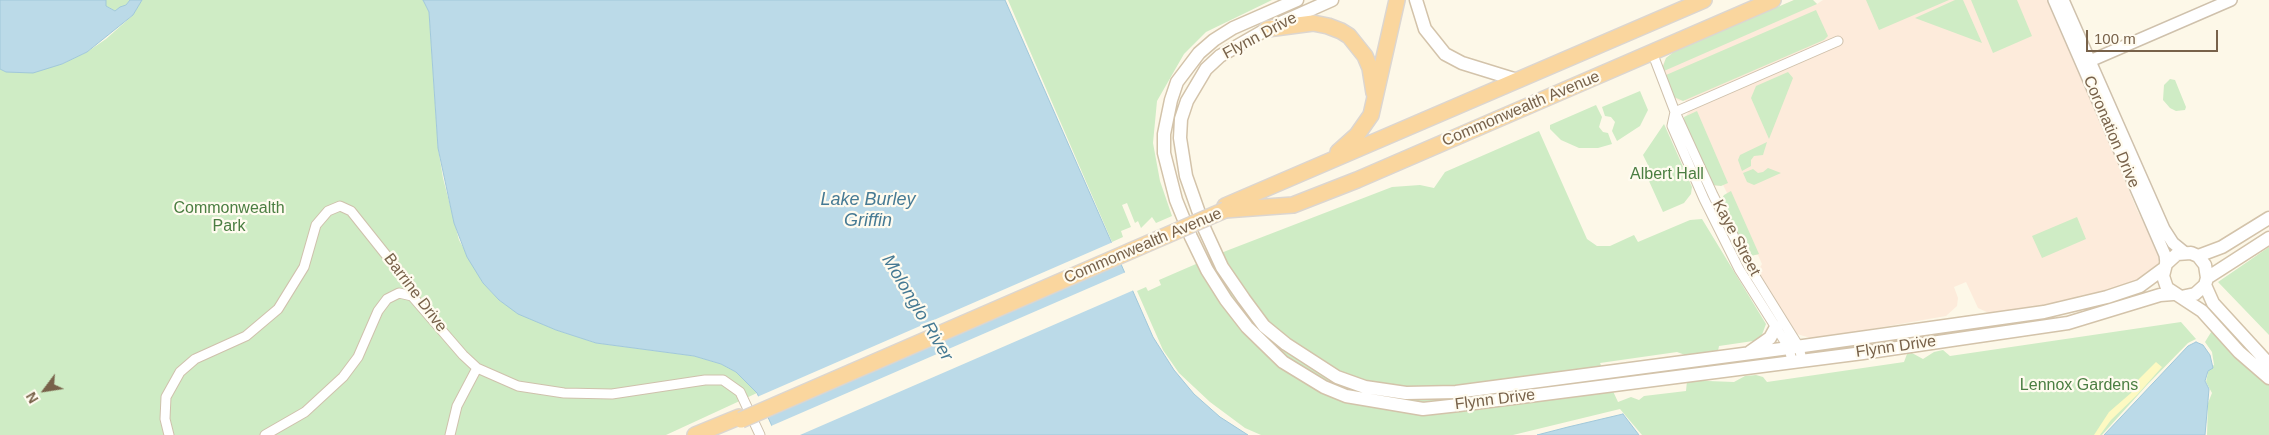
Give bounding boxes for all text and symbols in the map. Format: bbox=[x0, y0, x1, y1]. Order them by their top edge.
street label: Flynn Drive bbox=[1220, 9, 1300, 63]
scale bar bbox=[2089, 20, 2222, 52]
text: 100 m bbox=[2094, 30, 2136, 47]
street label: Commonwealth Avenue bbox=[1439, 67, 1603, 151]
street label: Coronation Drive bbox=[2079, 73, 2143, 191]
park label: Albert Hall bbox=[1630, 165, 1704, 185]
water label: Lake Burley Griffin bbox=[820, 189, 916, 232]
street label: Kaye Street bbox=[1708, 197, 1764, 279]
park label: Commonwealth Park bbox=[173, 199, 285, 237]
street label: Commonwealth Avenue bbox=[1061, 204, 1225, 288]
street label: Barrine Drive bbox=[379, 250, 451, 336]
water label: Molonglo River bbox=[877, 251, 957, 365]
street label: Flynn Drive bbox=[1855, 332, 1937, 362]
north arrow bbox=[20, 365, 70, 415]
park label: Lennox Gardens bbox=[2020, 376, 2138, 396]
street label: Flynn Drive bbox=[1454, 386, 1536, 414]
text: N bbox=[23, 389, 42, 406]

